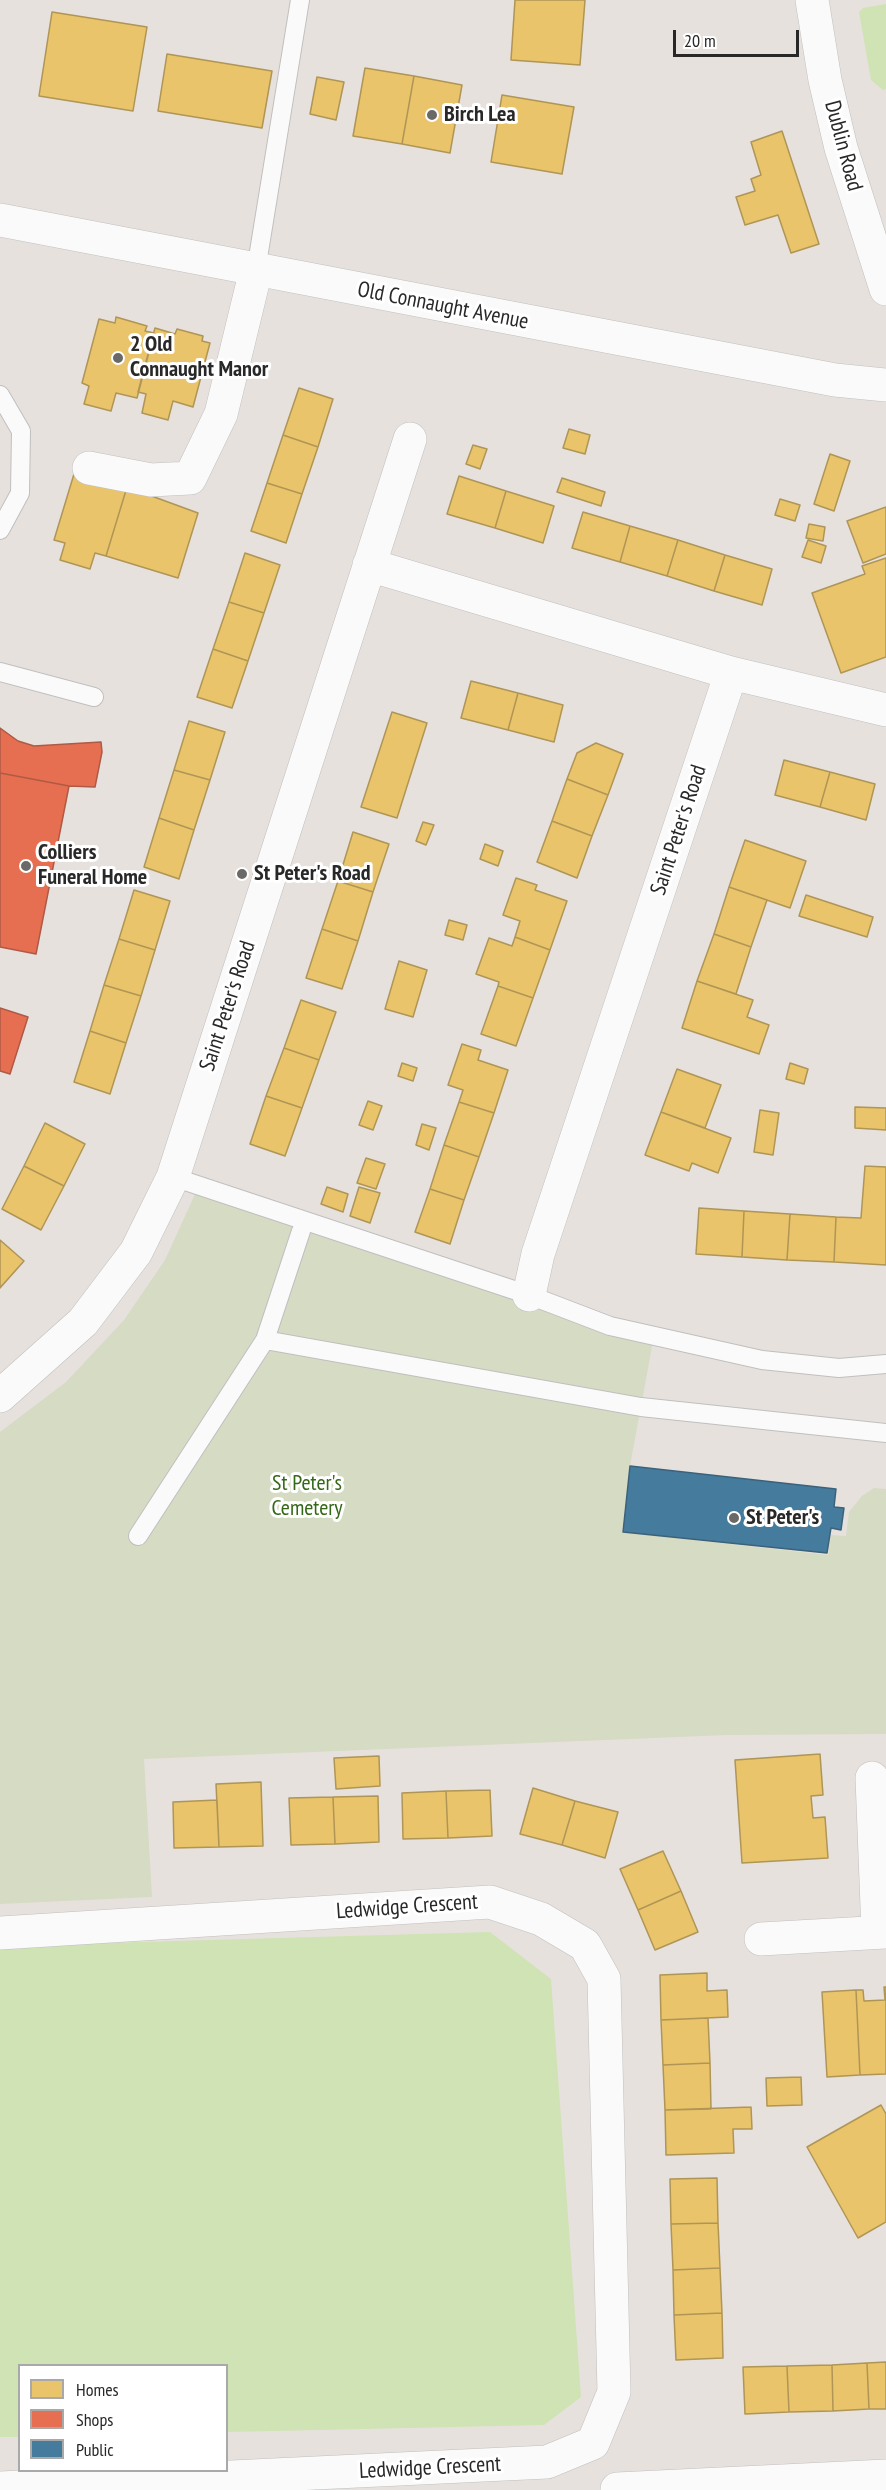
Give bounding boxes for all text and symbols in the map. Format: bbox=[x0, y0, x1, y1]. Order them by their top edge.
scale bar bbox=[676, 18, 802, 56]
text: 20 m bbox=[684, 29, 716, 52]
street label: Dublin Road bbox=[818, 98, 868, 194]
place label: Birch Lea bbox=[444, 102, 516, 128]
marker: Birch Lea bbox=[425, 108, 439, 122]
street label: Old Connaught Avenue bbox=[355, 276, 531, 336]
place label: 2 Old Connaught Manor bbox=[130, 332, 268, 384]
marker: 2 Old Connaught Manor bbox=[111, 351, 125, 365]
street label: Saint Peter's Road bbox=[646, 762, 712, 898]
place label: Colliers Funeral Home bbox=[38, 840, 147, 891]
marker: Colliers Funeral Home bbox=[19, 859, 33, 873]
place label: St Peter's Road bbox=[254, 861, 371, 887]
marker: St Peter's Road bbox=[235, 867, 249, 881]
street label: Saint Peter's Road bbox=[195, 938, 261, 1074]
park label: St Peter's Cemetery bbox=[271, 1471, 343, 1522]
place label: St Peter's bbox=[746, 1505, 819, 1531]
marker: St Peter's bbox=[727, 1511, 741, 1525]
street label: Ledwidge Crescent bbox=[335, 1889, 479, 1925]
legend bbox=[18, 2364, 228, 2472]
text: Homes bbox=[76, 2378, 119, 2401]
text: Shops bbox=[76, 2408, 113, 2431]
text: Public bbox=[76, 2438, 114, 2461]
street label: Ledwidge Crescent bbox=[358, 2451, 502, 2485]

